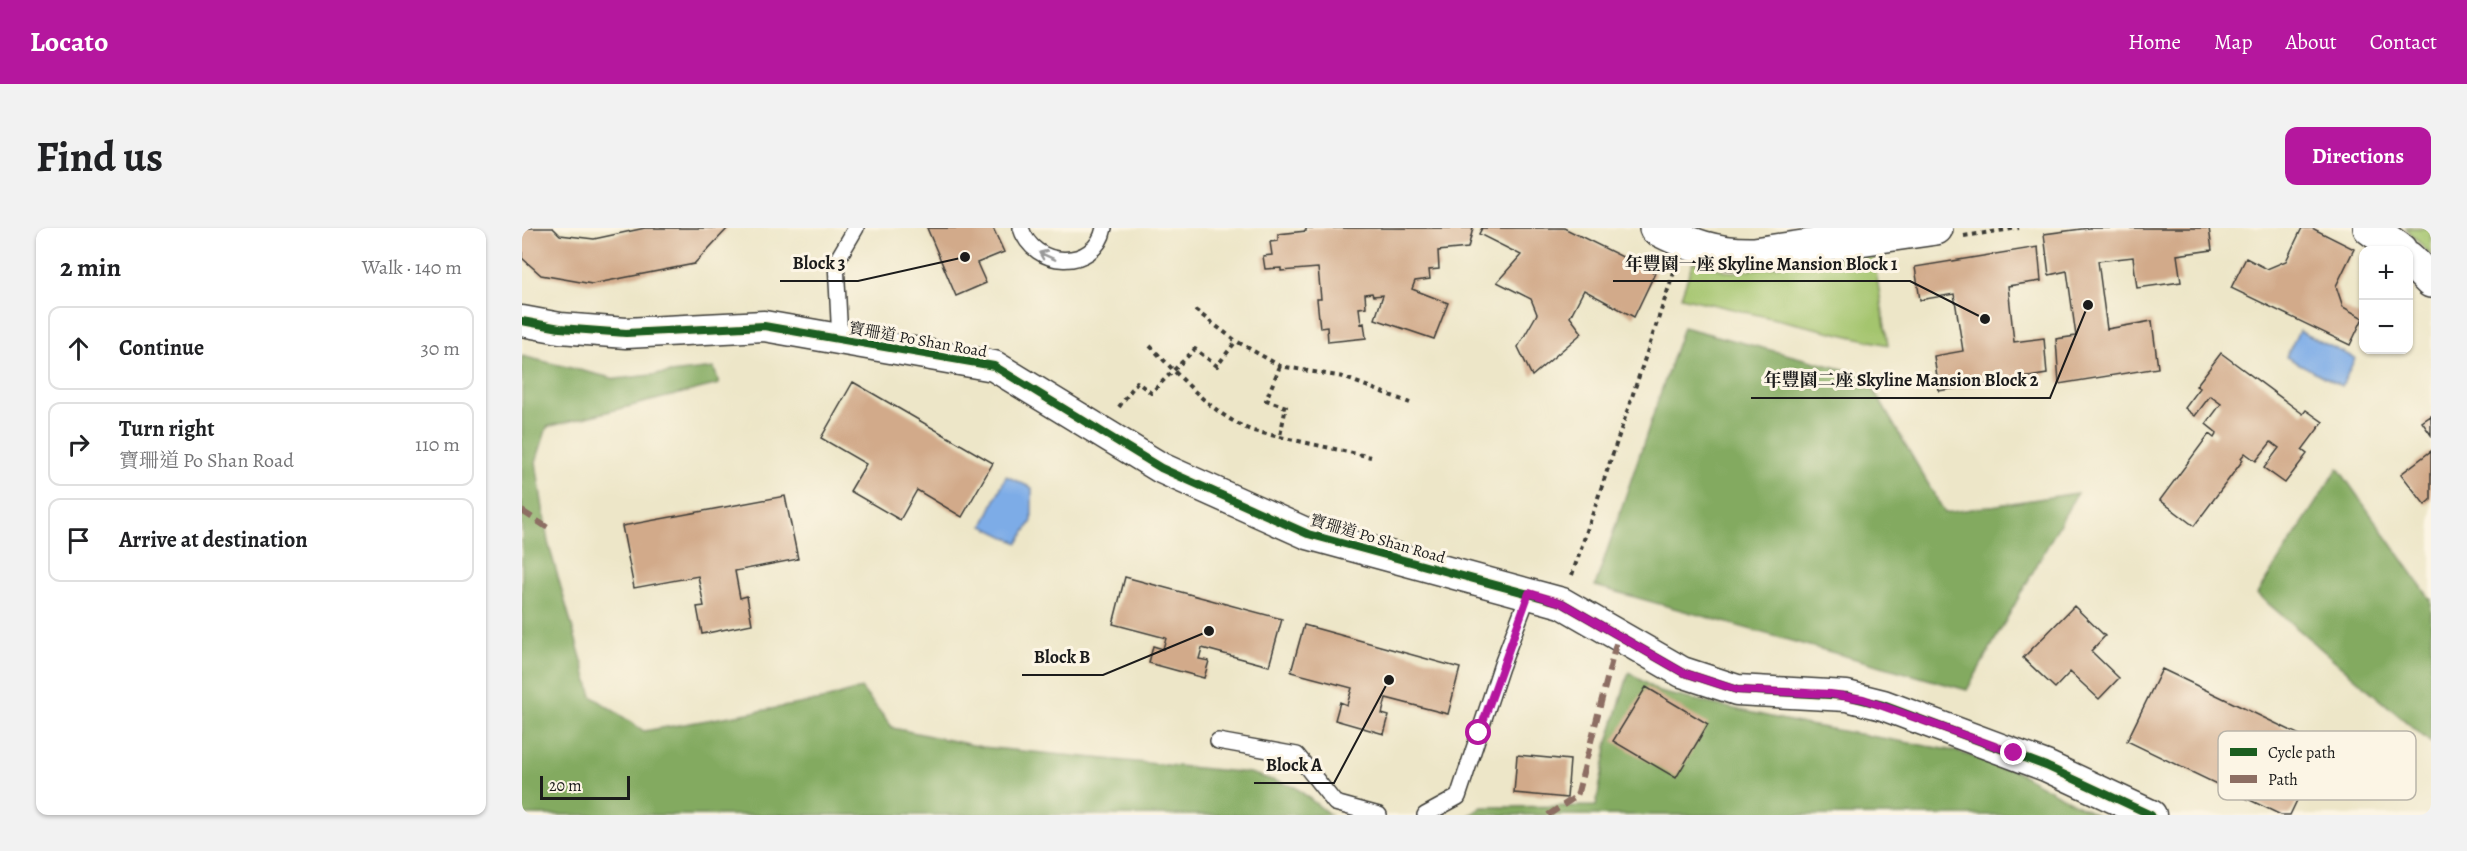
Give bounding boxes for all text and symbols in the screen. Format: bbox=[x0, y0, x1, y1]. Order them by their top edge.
text: Locato bbox=[30, 23, 108, 61]
text: Home bbox=[2128, 28, 2181, 56]
text: Map bbox=[2214, 28, 2252, 56]
text: About bbox=[2285, 28, 2337, 56]
text: Contact bbox=[2370, 28, 2437, 56]
button: Directions bbox=[2285, 127, 2431, 185]
text: Find us bbox=[36, 128, 163, 185]
callout: Block 3 bbox=[780, 245, 858, 281]
callout: 年豐園一座 Skyline Mansion Block 1 bbox=[1613, 245, 1910, 281]
map controls bbox=[2359, 246, 2413, 354]
button: + bbox=[2359, 246, 2413, 300]
text: 2 min bbox=[60, 250, 121, 285]
one-way arrow bbox=[1039, 250, 1057, 261]
text: Block 3 bbox=[792, 251, 846, 275]
text: 年豐園一座 Skyline Mansion Block 1 bbox=[1625, 252, 1898, 276]
text: Walk · 140 m bbox=[362, 254, 462, 281]
button: − bbox=[2359, 300, 2413, 354]
street label: 寶珊道 Po Shan Road bbox=[847, 317, 989, 363]
icon: ahead bbox=[62, 332, 95, 365]
text: Continue bbox=[119, 333, 204, 363]
text: 30 m bbox=[420, 335, 460, 362]
callout: 年豐園二座 Skyline Mansion Block 2 bbox=[1751, 362, 2050, 398]
text: 年豐園二座 Skyline Mansion Block 2 bbox=[1764, 368, 2039, 392]
text: Turn right bbox=[119, 414, 215, 444]
icon: right bbox=[62, 428, 95, 461]
text: 110 m bbox=[415, 431, 460, 458]
text: 寶珊道 Po Shan Road bbox=[119, 447, 294, 474]
street label: 寶珊道 Po Shan Road bbox=[1307, 509, 1448, 569]
icon: arrive bbox=[62, 524, 95, 557]
text: Arrive at destination bbox=[119, 525, 308, 555]
callout: Block B bbox=[1022, 639, 1103, 675]
text: Block B bbox=[1034, 645, 1090, 669]
route start bbox=[1465, 719, 1491, 745]
legend bbox=[2218, 731, 2416, 800]
route end bbox=[2000, 739, 2026, 765]
text: Cycle path bbox=[2268, 742, 2336, 764]
callout: Block A bbox=[1254, 747, 1334, 783]
text: Block A bbox=[1266, 753, 1323, 777]
text: Path bbox=[2268, 769, 2298, 791]
scale bar bbox=[540, 773, 630, 800]
text: 20 m bbox=[549, 775, 582, 797]

